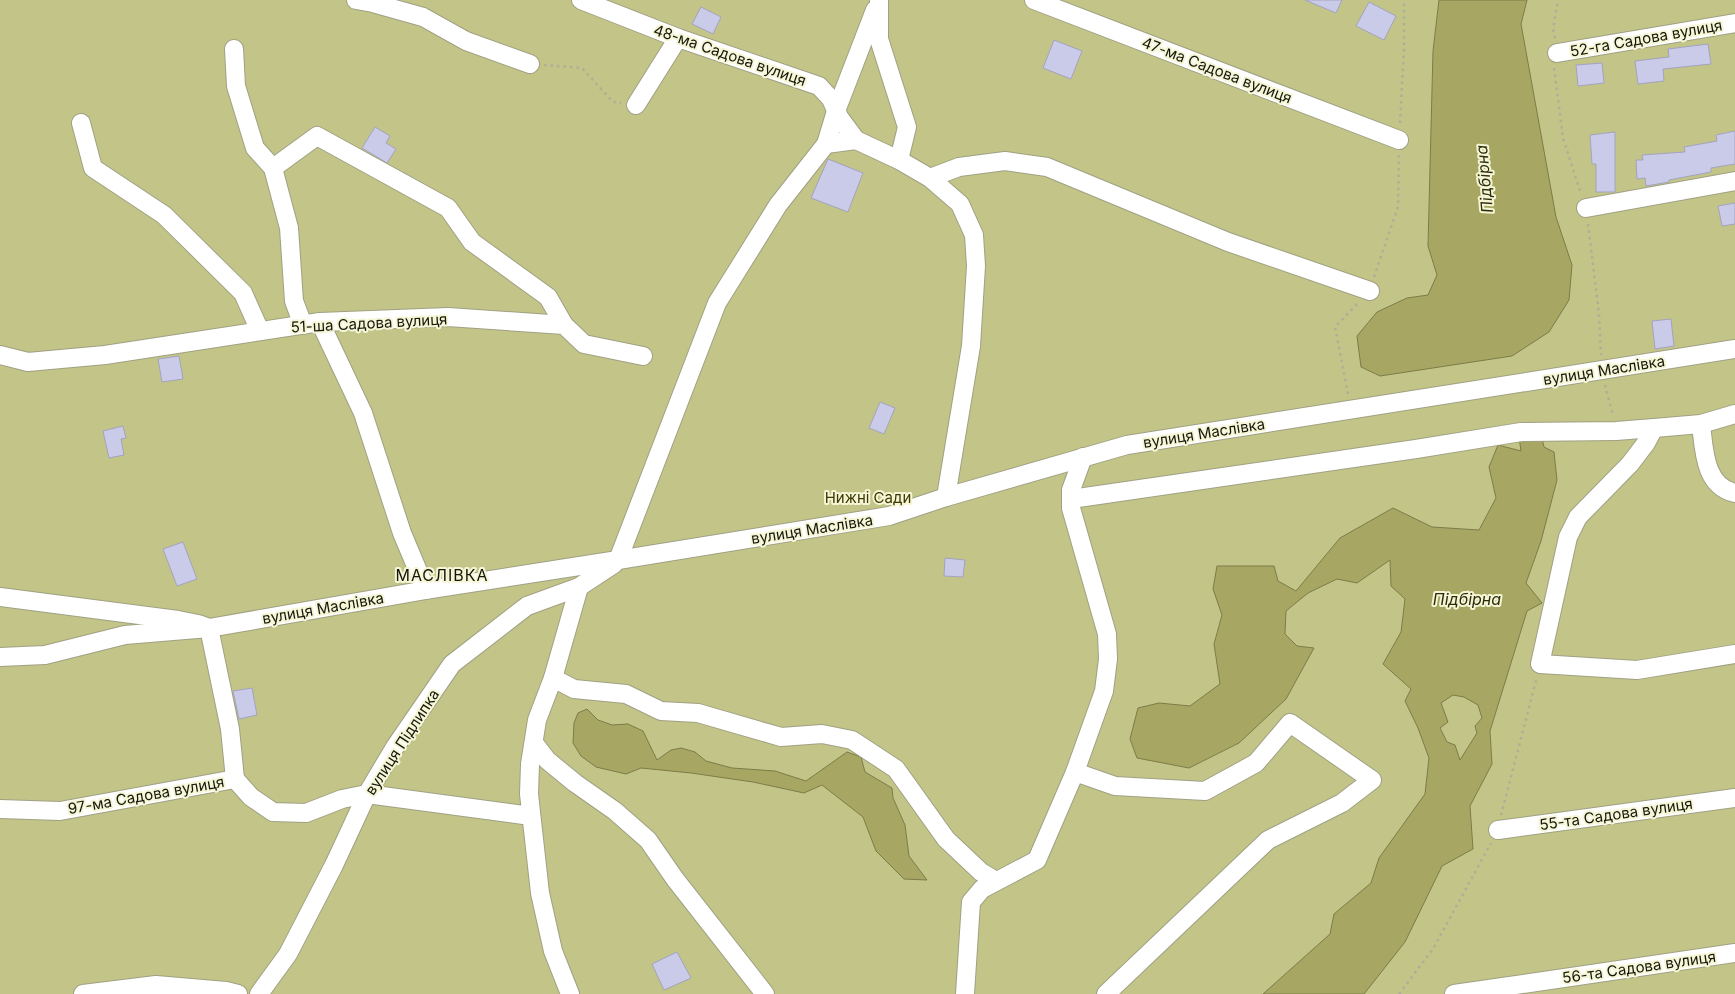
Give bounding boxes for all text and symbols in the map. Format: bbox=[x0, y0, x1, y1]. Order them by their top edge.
street label: 52-га Садова вулиця bbox=[1568, 15, 1724, 61]
street label: 48-ма Садова вулиця bbox=[651, 20, 809, 90]
street label: 47-ма Садова вулиця bbox=[1139, 33, 1295, 107]
water label: Підбірна bbox=[1471, 144, 1497, 214]
street label: 51-ша Садова вулиця bbox=[290, 309, 448, 337]
street label: вулиця Маслівка bbox=[1542, 351, 1666, 389]
street label: вулиця Маслівка bbox=[1142, 414, 1266, 452]
park label: Нижні Сади bbox=[825, 488, 911, 507]
street label: вулиця Маслівка bbox=[750, 510, 874, 548]
district label: МАСЛІВКА bbox=[395, 565, 489, 585]
street label: вулиця Маслівка bbox=[261, 588, 385, 628]
water label: Підбірна bbox=[1433, 589, 1501, 609]
street label: вулиця Підлипка bbox=[361, 686, 443, 798]
street label: 97-ма Садова вулиця bbox=[66, 772, 226, 818]
street label: 55-та Садова вулиця bbox=[1538, 794, 1694, 834]
street label: 56-та Садова вулиця bbox=[1561, 947, 1717, 987]

